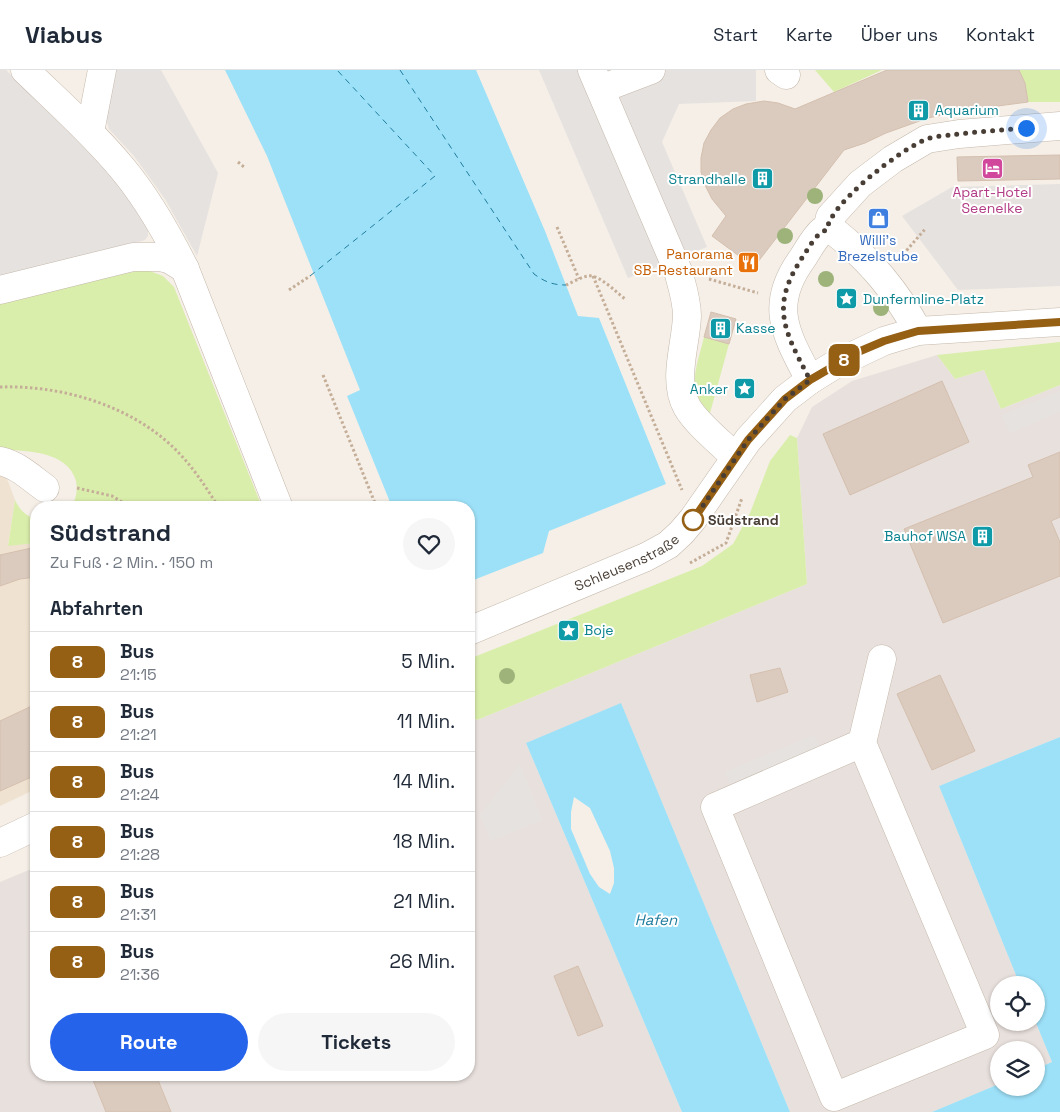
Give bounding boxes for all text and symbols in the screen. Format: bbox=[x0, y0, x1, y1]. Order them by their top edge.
text: Viabus bbox=[25, 19, 103, 50]
text: Start bbox=[713, 23, 758, 46]
text: Karte bbox=[786, 23, 833, 46]
text: Über uns bbox=[861, 23, 938, 46]
text: Kontakt bbox=[966, 23, 1035, 46]
building icon: Aquarium bbox=[907, 98, 931, 122]
place label: Aquarium bbox=[935, 101, 999, 119]
your location bbox=[1014, 116, 1039, 141]
hotel icon: Apart-Hotel Seenelke bbox=[980, 157, 1004, 181]
building icon: Strandhalle bbox=[750, 167, 774, 191]
place label: Strandhalle bbox=[669, 170, 746, 188]
place label: Apart-Hotel Seenelke bbox=[952, 183, 1032, 217]
shop icon: Willi's Brezelstube bbox=[866, 206, 890, 230]
place label: Willi's Brezelstube bbox=[838, 231, 918, 265]
place label: Panorama SB-Restaurant bbox=[634, 245, 733, 279]
restaurant icon: Panorama SB-Restaurant bbox=[737, 250, 761, 274]
place icon: Dunfermline-Platz bbox=[835, 287, 859, 311]
place label: Dunfermline-Platz bbox=[863, 290, 984, 308]
building icon: Kasse bbox=[708, 316, 732, 340]
place label: Kasse bbox=[736, 319, 776, 337]
line badge: 8 bbox=[828, 344, 860, 376]
text: 8 bbox=[839, 348, 849, 371]
place icon: Anker bbox=[732, 377, 756, 401]
place label: Anker bbox=[690, 380, 728, 398]
marker: Südstrand bbox=[682, 509, 704, 531]
place label: Südstrand bbox=[708, 511, 779, 529]
text: Südstrand bbox=[50, 517, 171, 548]
button: heart bbox=[403, 518, 455, 570]
building icon: Bauhof WSA bbox=[970, 524, 994, 548]
place label: Bauhof WSA bbox=[884, 527, 966, 545]
street label: Schleusenstraße bbox=[572, 530, 683, 595]
text: Zu Fuß · 2 Min. · 150 m bbox=[50, 552, 213, 573]
text: Abfahrten bbox=[50, 596, 143, 621]
place icon: Boje bbox=[556, 618, 580, 642]
place label: Boje bbox=[584, 621, 614, 639]
text: Bus bbox=[120, 639, 154, 664]
text: 5 Min. bbox=[401, 649, 455, 674]
text: 8 bbox=[72, 650, 83, 673]
text: 21:15 bbox=[120, 664, 157, 685]
text: Bus bbox=[120, 699, 154, 724]
text: 11 Min. bbox=[397, 709, 455, 734]
text: 8 bbox=[72, 710, 83, 733]
text: 21:21 bbox=[120, 724, 157, 745]
text: Bus bbox=[120, 759, 154, 784]
text: 14 Min. bbox=[393, 769, 455, 794]
text: 8 bbox=[72, 770, 83, 793]
text: 21:24 bbox=[120, 784, 160, 805]
text: Bus bbox=[120, 819, 154, 844]
text: 18 Min. bbox=[393, 829, 455, 854]
text: 8 bbox=[72, 830, 83, 853]
text: 21:28 bbox=[120, 844, 160, 865]
text: Bus bbox=[120, 879, 154, 904]
text: 21 Min. bbox=[393, 889, 455, 914]
text: 8 bbox=[72, 890, 83, 913]
text: 21:31 bbox=[120, 904, 157, 925]
water label: Hafen bbox=[635, 910, 678, 929]
text: Bus bbox=[120, 939, 154, 964]
text: 26 Min. bbox=[389, 949, 455, 974]
text: 8 bbox=[72, 950, 83, 973]
text: 21:36 bbox=[120, 964, 160, 985]
map controls bbox=[990, 976, 1045, 1096]
button: locate bbox=[990, 976, 1045, 1031]
button: Route bbox=[50, 1013, 248, 1071]
button: Tickets bbox=[258, 1013, 455, 1071]
button: layers bbox=[990, 1041, 1045, 1096]

